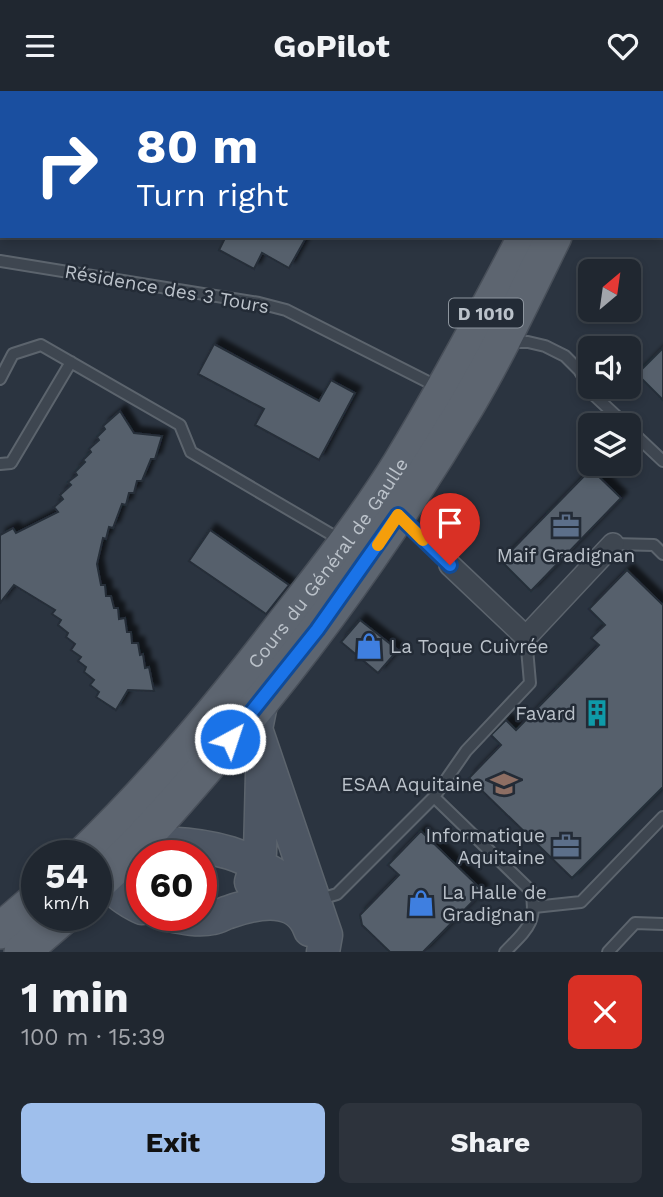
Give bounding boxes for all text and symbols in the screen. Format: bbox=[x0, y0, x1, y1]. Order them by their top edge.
icon: menu bbox=[21, 27, 59, 65]
text: GoPilot bbox=[273, 27, 390, 65]
icon: heart bbox=[604, 27, 642, 65]
text: 80 m bbox=[136, 117, 258, 175]
icon: right bbox=[21, 119, 112, 210]
text: Turn right bbox=[136, 176, 288, 214]
north arrow bbox=[578, 259, 640, 322]
map controls bbox=[578, 259, 641, 476]
street label: Résidence des 3 Tours bbox=[63, 260, 271, 318]
road number: D 1010 bbox=[449, 299, 523, 327]
button: sound bbox=[578, 336, 641, 399]
button: layers bbox=[578, 413, 641, 476]
street label: Cours du Général de Gaulle bbox=[243, 453, 413, 673]
pin bbox=[420, 493, 480, 565]
icon: arrive bbox=[431, 504, 469, 542]
office icon: Maif Gradignan bbox=[551, 511, 581, 541]
place label: Maif Gradignan bbox=[497, 544, 635, 567]
shop icon: La Toque Cuivrée bbox=[354, 631, 384, 661]
place label: La Toque Cuivrée bbox=[390, 635, 549, 658]
building icon: Favard bbox=[582, 698, 612, 728]
position arrow bbox=[193, 702, 267, 776]
place label: Favard bbox=[515, 702, 576, 725]
school or university icon: ESAA Aquitaine bbox=[489, 769, 519, 799]
place label: ESAA Aquitaine bbox=[341, 773, 483, 796]
place label: Informatique Aquitaine bbox=[425, 824, 545, 869]
office icon: Informatique Aquitaine bbox=[551, 831, 581, 861]
speed limit sign: 60 bbox=[126, 840, 217, 931]
text: 54 bbox=[45, 855, 88, 897]
place label: La Halle de Gradignan bbox=[442, 881, 547, 926]
shop icon: La Halle de Gradignan bbox=[406, 888, 436, 918]
text: km/h bbox=[43, 892, 90, 913]
text: 1 min bbox=[21, 973, 129, 1022]
button: close bbox=[568, 975, 642, 1049]
text: 100 m · 15:39 bbox=[21, 1024, 166, 1051]
button: Exit bbox=[21, 1103, 325, 1183]
button: Share bbox=[339, 1103, 642, 1183]

